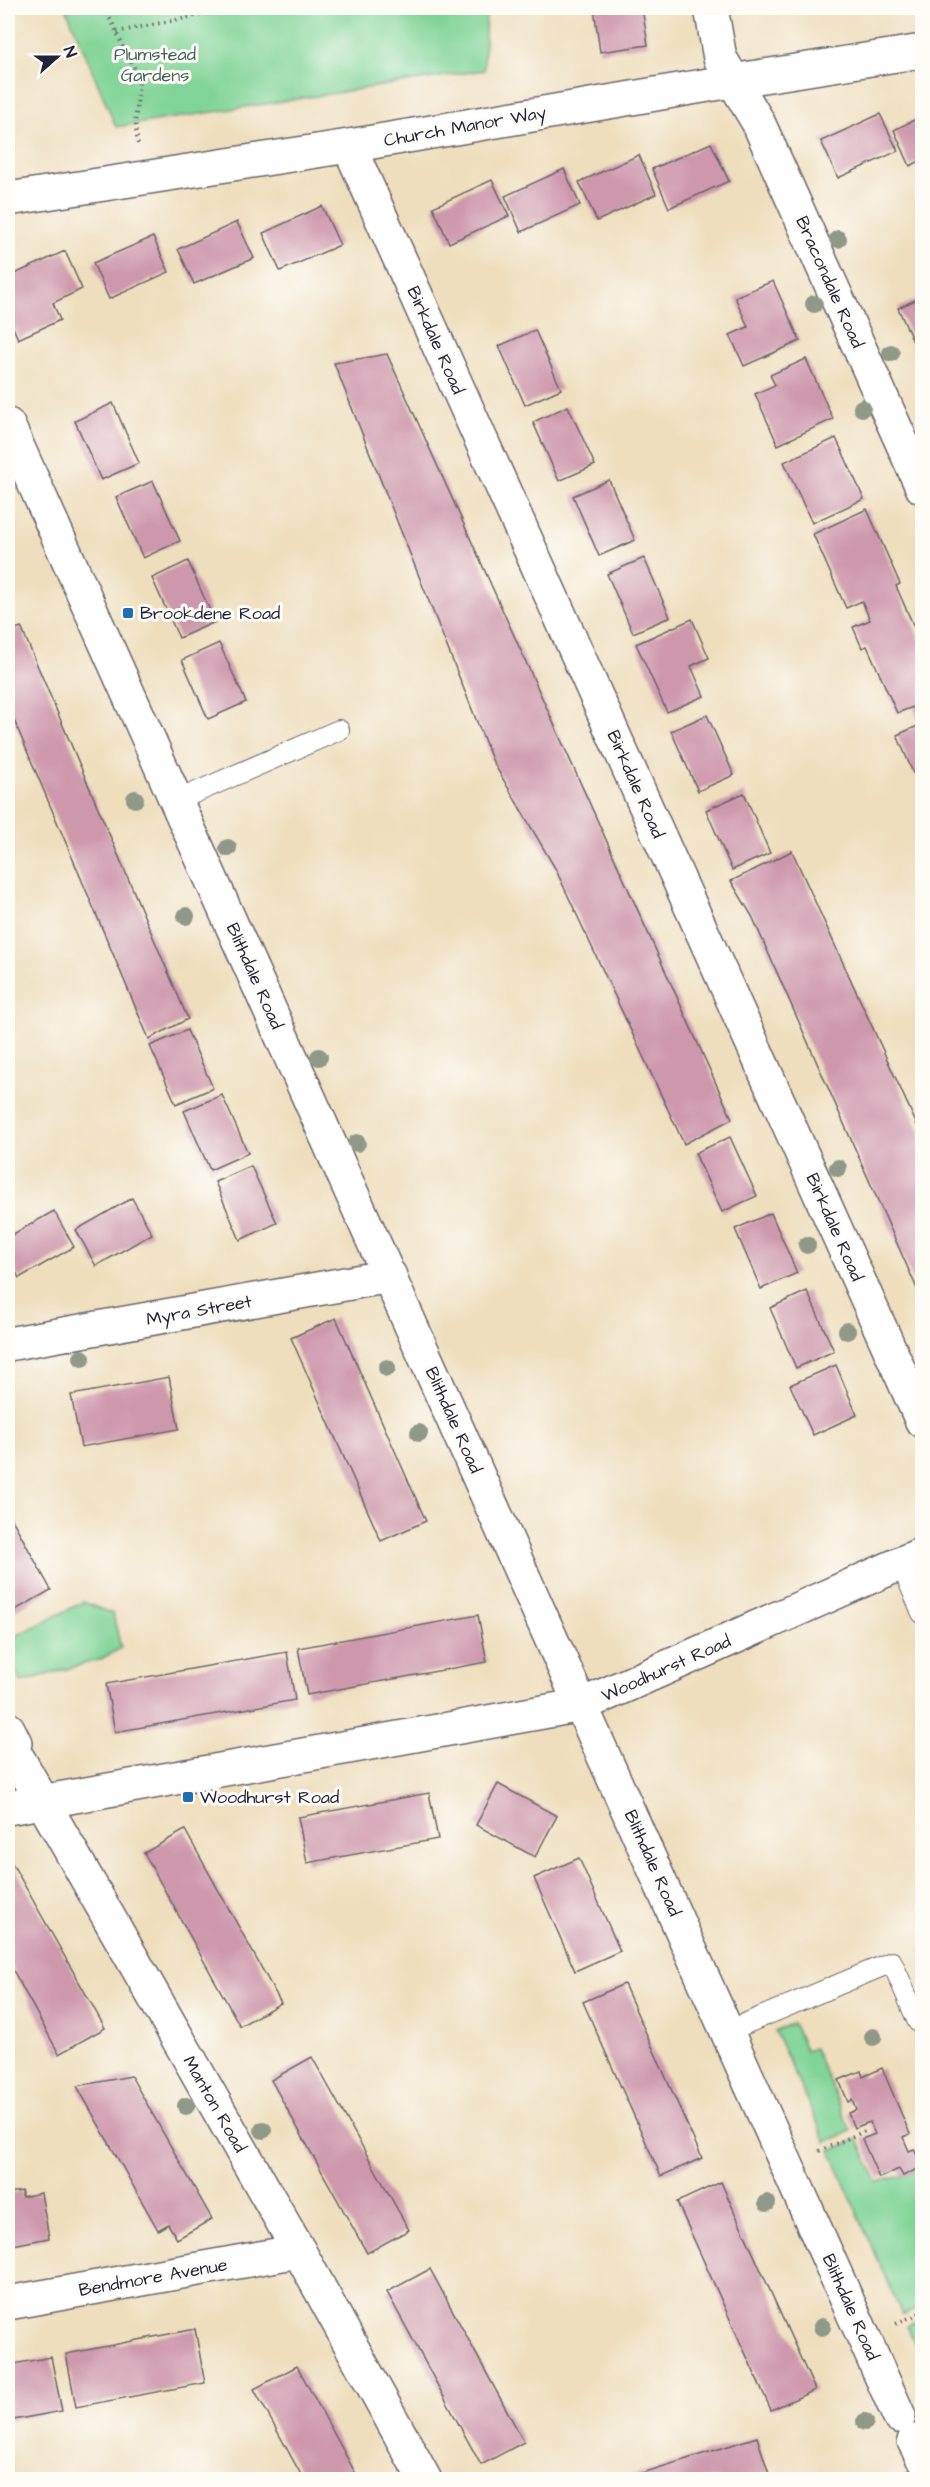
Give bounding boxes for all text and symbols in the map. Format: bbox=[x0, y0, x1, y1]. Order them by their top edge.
north arrow bbox=[27, 27, 87, 87]
park label: Plumstead Gardens bbox=[114, 42, 196, 88]
text: N bbox=[58, 43, 82, 61]
street label: Church Manor Way bbox=[382, 100, 549, 154]
street label: Bracondale Road bbox=[789, 212, 870, 352]
street label: Birkdale Road bbox=[401, 282, 471, 398]
place label: Brookdene Road bbox=[140, 601, 280, 626]
marker: Brookdene Road bbox=[121, 606, 135, 620]
street label: Birkdale Road bbox=[601, 726, 671, 842]
street label: Blithdale Road bbox=[220, 919, 289, 1033]
street label: Birkdale Road bbox=[800, 1169, 870, 1285]
street label: Myra Street bbox=[144, 1289, 255, 1333]
street label: Blithdale Road bbox=[419, 1363, 488, 1477]
street label: Woodhurst Road bbox=[598, 1629, 735, 1708]
place label: Woodhurst Road bbox=[200, 1785, 339, 1810]
marker: Woodhurst Road bbox=[181, 1790, 195, 1804]
street label: Blithdale Road bbox=[618, 1806, 687, 1920]
street label: Manton Road bbox=[177, 2051, 252, 2157]
street label: Blithdale Road bbox=[816, 2250, 885, 2364]
street label: Bendmore Avenue bbox=[77, 2252, 229, 2303]

